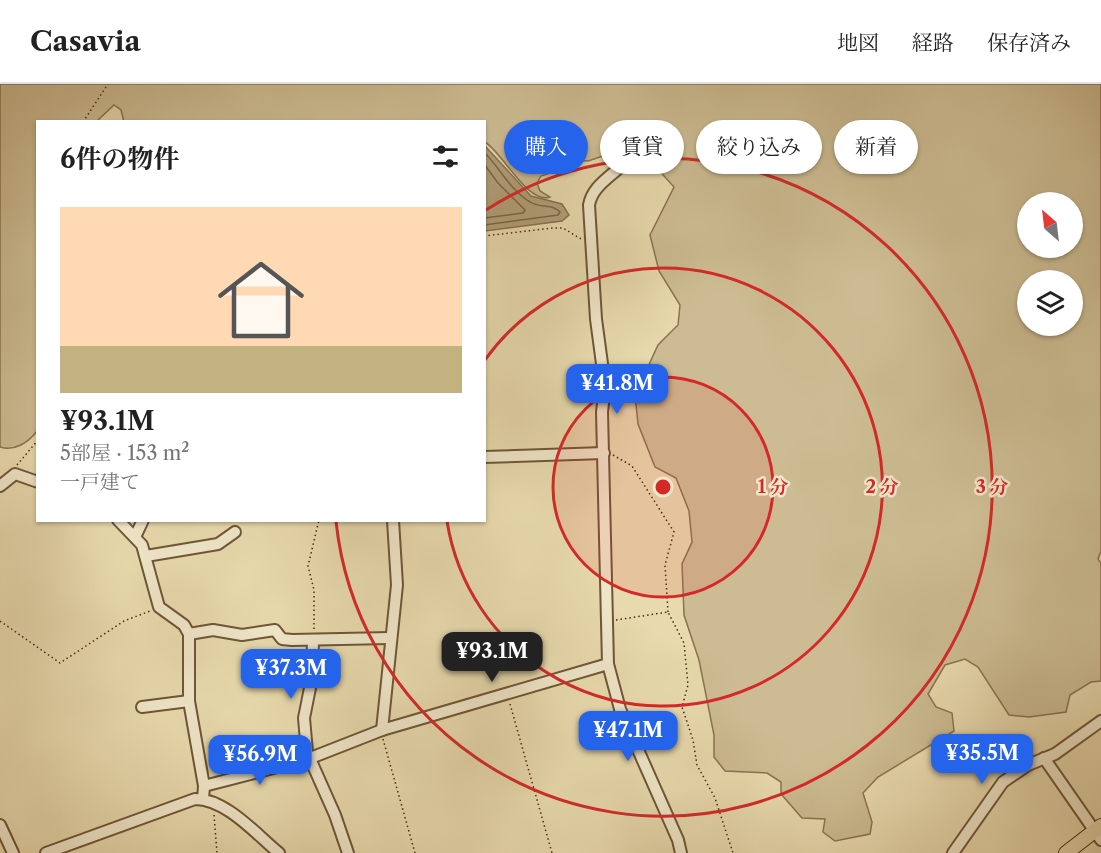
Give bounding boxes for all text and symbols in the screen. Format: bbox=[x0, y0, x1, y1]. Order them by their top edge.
text: Casavia bbox=[30, 24, 141, 58]
text: 地図 bbox=[837, 30, 879, 55]
text: 経路 bbox=[912, 30, 954, 55]
text: 保存済み bbox=[987, 30, 1071, 55]
chip: 購入 bbox=[504, 120, 588, 174]
chip: 賃貸 bbox=[600, 120, 684, 174]
chip: 絞り込み bbox=[696, 120, 822, 174]
chip: 新着 bbox=[834, 120, 918, 174]
icon: filters bbox=[429, 140, 462, 173]
text: 6件の物件 bbox=[60, 143, 180, 175]
north arrow bbox=[1017, 192, 1083, 258]
map controls bbox=[1017, 192, 1083, 336]
icon: home bbox=[207, 246, 315, 354]
button: layers bbox=[1017, 270, 1083, 336]
pin: ¥41.8M bbox=[568, 364, 666, 415]
text: ¥41.8M bbox=[580, 371, 654, 395]
text: ¥93.1M bbox=[60, 405, 155, 437]
text: 5部屋 · 153 m² bbox=[60, 441, 190, 465]
text: 一戸建て bbox=[60, 470, 140, 494]
text: 1 分 bbox=[758, 476, 788, 498]
text: 2 分 bbox=[865, 476, 899, 498]
text: 3 分 bbox=[976, 476, 1008, 498]
centre of rings bbox=[653, 477, 673, 497]
pin: ¥93.1M bbox=[443, 632, 541, 683]
text: ¥93.1M bbox=[456, 639, 528, 663]
pin: ¥37.3M bbox=[242, 649, 340, 700]
text: ¥37.3M bbox=[255, 656, 327, 680]
pin: ¥47.1M bbox=[579, 711, 677, 762]
text: ¥47.1M bbox=[593, 718, 663, 742]
pin: ¥35.5M bbox=[933, 734, 1031, 785]
pin: ¥56.9M bbox=[211, 735, 309, 786]
text: ¥35.5M bbox=[945, 741, 1019, 765]
text: ¥56.9M bbox=[223, 742, 297, 766]

